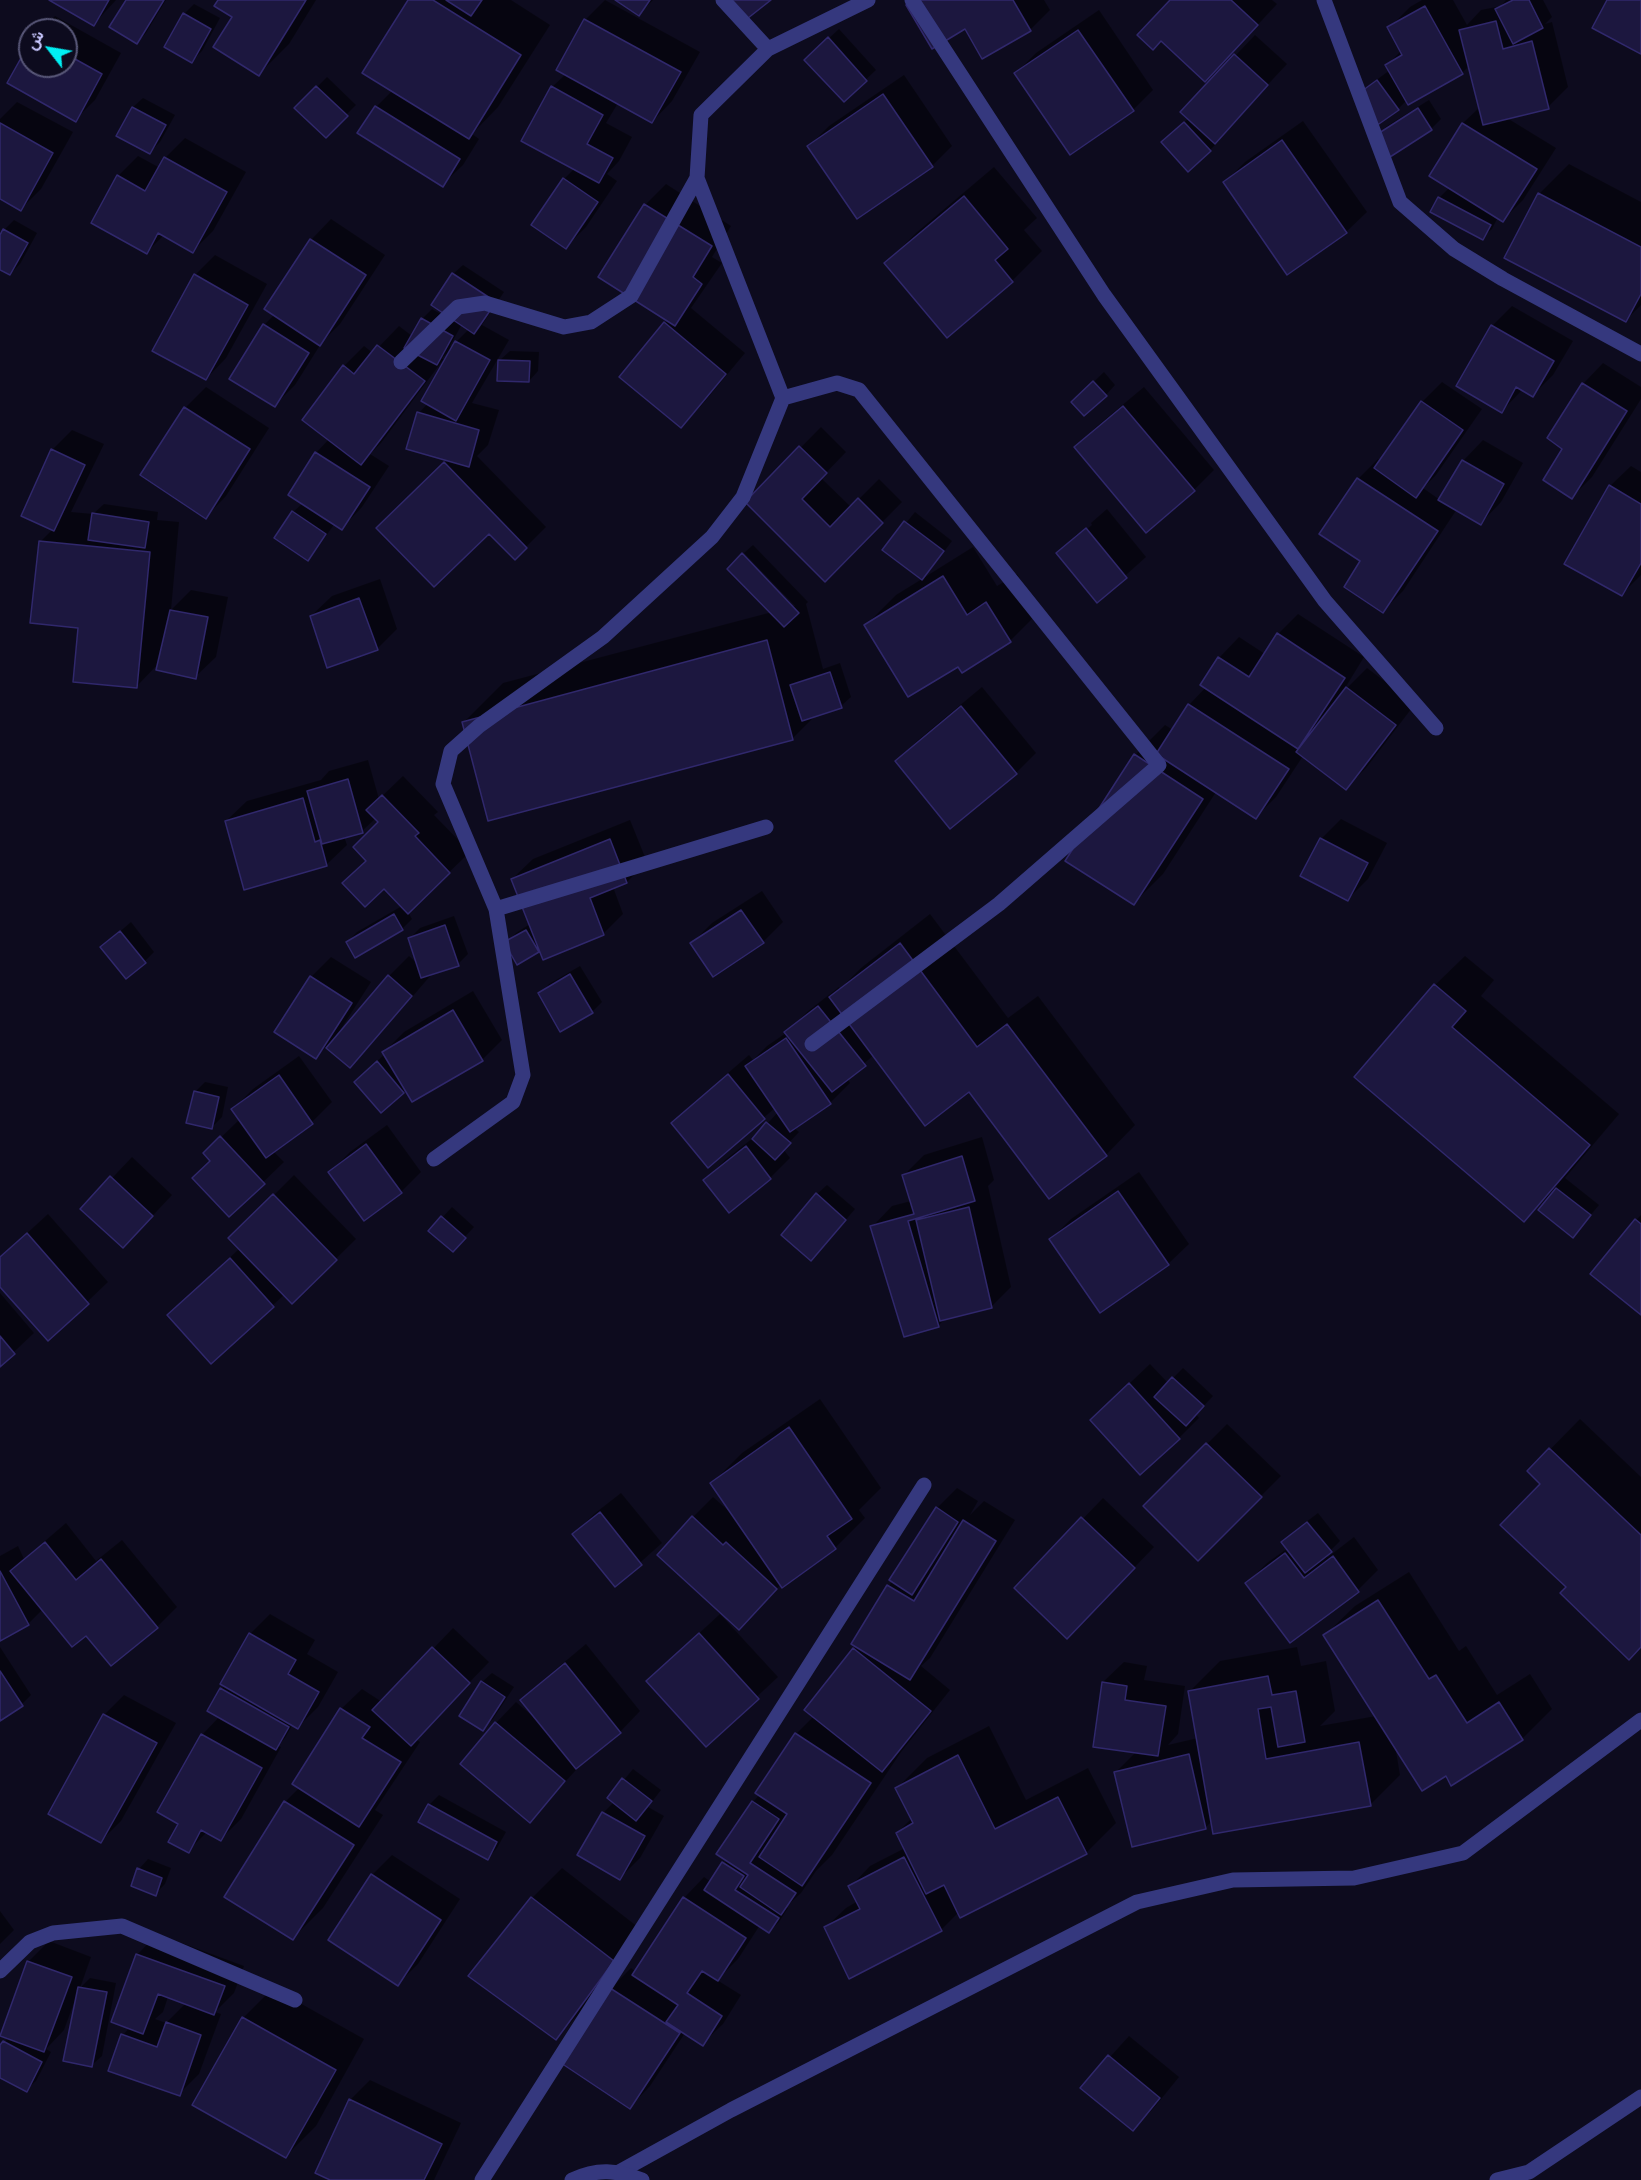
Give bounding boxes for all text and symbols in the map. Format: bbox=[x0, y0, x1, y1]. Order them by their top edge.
north arrow bbox=[18, 18, 78, 78]
text: ش bbox=[21, 26, 47, 53]

